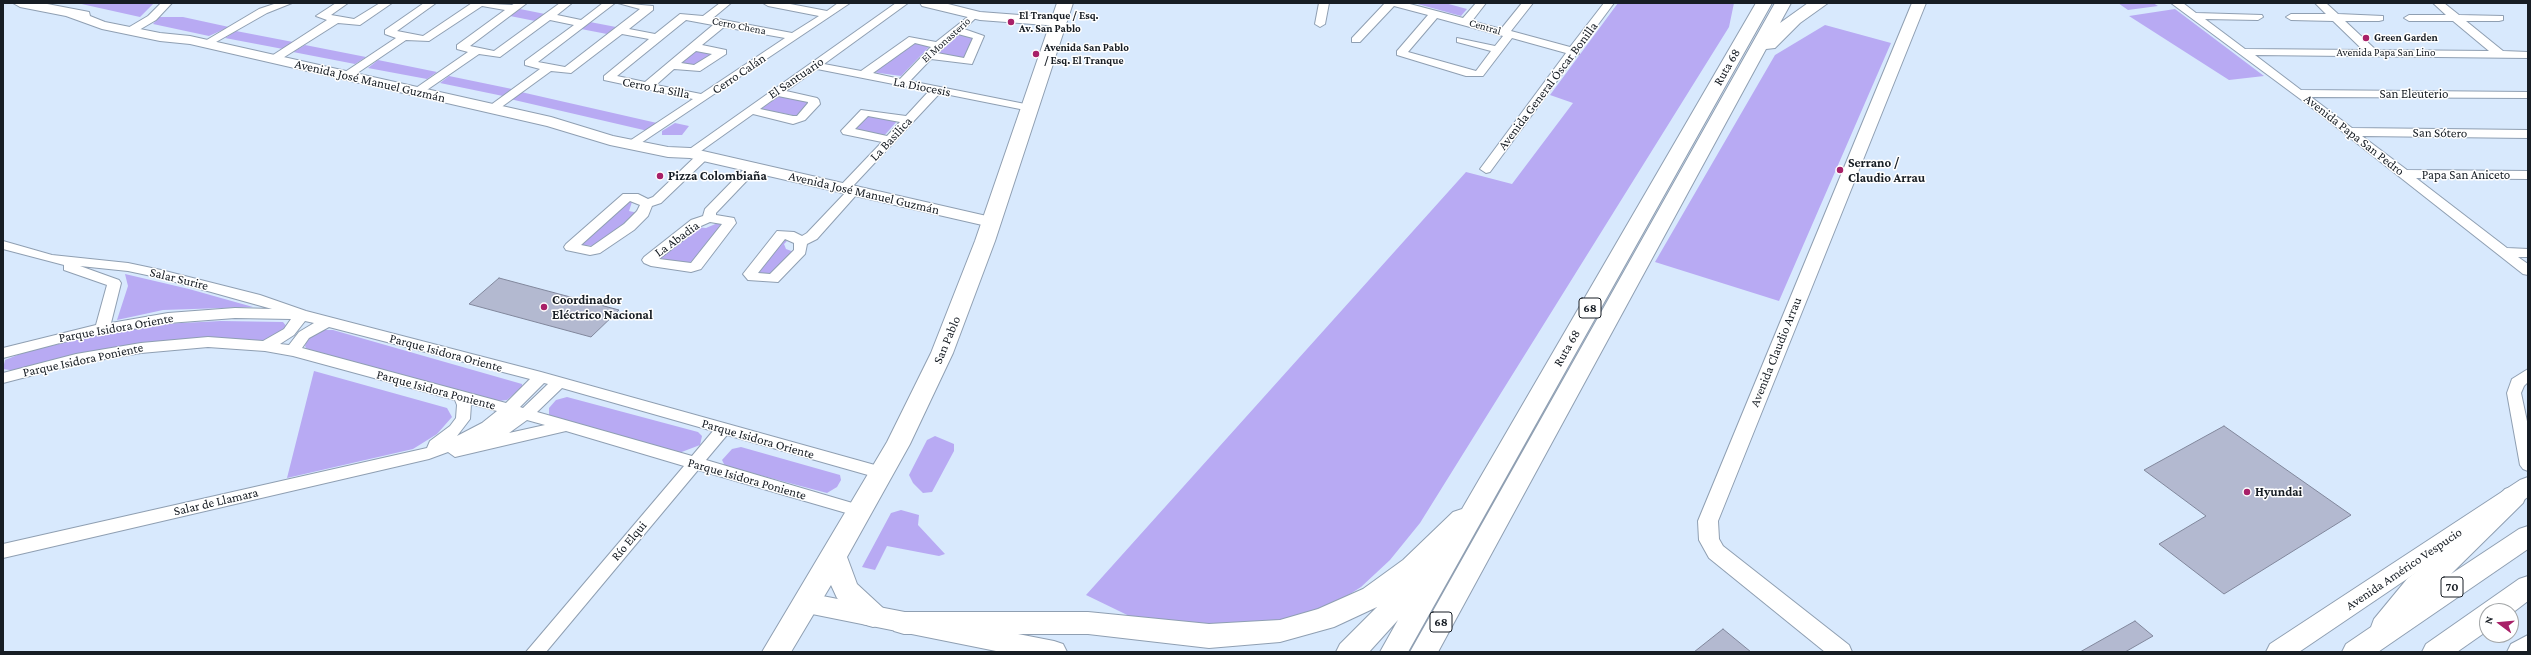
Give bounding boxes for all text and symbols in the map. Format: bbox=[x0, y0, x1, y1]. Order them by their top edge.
place label: El Tranque / Esq. Av. San Pablo bbox=[1019, 9, 1099, 35]
street label: Cerro Chena bbox=[711, 14, 767, 38]
street label: El Monasterio bbox=[919, 15, 973, 65]
street label: Central bbox=[1468, 16, 1502, 38]
marker: El Tranque / Esq. Av. San Pablo bbox=[1006, 17, 1016, 27]
street label: Avenida General Óscar Bonilla bbox=[1495, 19, 1601, 153]
place label: Green Garden bbox=[2374, 31, 2438, 45]
marker: Green Garden bbox=[2361, 33, 2371, 43]
place label: Avenida San Pablo / Esq. El Tranque bbox=[1044, 41, 1129, 67]
street label: Ruta 68 bbox=[1710, 46, 1744, 88]
street label: Avenida Papa San Lino bbox=[2337, 46, 2435, 60]
marker: Avenida San Pablo / Esq. El Tranque bbox=[1031, 49, 1041, 59]
street label: Cerro Calán bbox=[709, 50, 769, 98]
street label: El Santuario bbox=[765, 54, 827, 102]
street label: Avenida José Manuel Guzmán bbox=[293, 56, 447, 106]
street label: Cerro La Silla bbox=[621, 74, 691, 102]
street label: La Diocesis bbox=[892, 74, 952, 100]
street label: San Eleuterio bbox=[2380, 86, 2448, 102]
street label: Avenida Papa San Pedro bbox=[2301, 91, 2407, 179]
street label: La Basilica bbox=[867, 114, 915, 164]
street label: San Sótero bbox=[2412, 125, 2468, 141]
place label: Serrano / Claudio Arrau bbox=[1848, 155, 1925, 186]
marker: Serrano / Claudio Arrau bbox=[1835, 165, 1845, 175]
street label: Papa San Aniceto bbox=[2422, 167, 2510, 183]
place label: Pizza Colombiaña bbox=[668, 168, 767, 184]
street label: Avenida José Manuel Guzmán bbox=[787, 168, 941, 218]
marker: Pizza Colombiaña bbox=[655, 171, 665, 181]
street label: La Abadia bbox=[652, 218, 702, 260]
street label: Salar Surire bbox=[148, 264, 210, 294]
place label: Coordinador Eléctrico Nacional bbox=[552, 292, 653, 323]
street label: Avenida Claudio Arrau bbox=[1747, 295, 1805, 409]
road number: 68 bbox=[1579, 298, 1601, 318]
marker: Coordinador Eléctrico Nacional bbox=[539, 302, 549, 312]
street label: Parque Isidora Oriente bbox=[57, 310, 175, 346]
street label: San Pablo bbox=[930, 314, 964, 366]
street label: Ruta 68 bbox=[1550, 327, 1584, 369]
street label: Parque Isidora Oriente bbox=[388, 330, 504, 376]
street label: Parque Isidora Poniente bbox=[21, 340, 145, 380]
street label: Parque Isidora Poniente bbox=[375, 367, 497, 413]
street label: Parque Isidora Oriente bbox=[700, 415, 816, 463]
street label: Parque Isidora Poniente bbox=[686, 455, 808, 503]
place label: Hyundai bbox=[2255, 484, 2302, 500]
street label: Salar de Llamara bbox=[172, 485, 260, 519]
marker: Hyundai bbox=[2242, 487, 2252, 497]
street label: Río Elqui bbox=[608, 518, 650, 564]
street label: Avenida Américo Vespucio bbox=[2343, 524, 2465, 614]
road number: 70 bbox=[2441, 577, 2463, 597]
north arrow bbox=[2479, 603, 2519, 643]
road number: 68 bbox=[1430, 612, 1452, 632]
text: N bbox=[2482, 615, 2495, 625]

